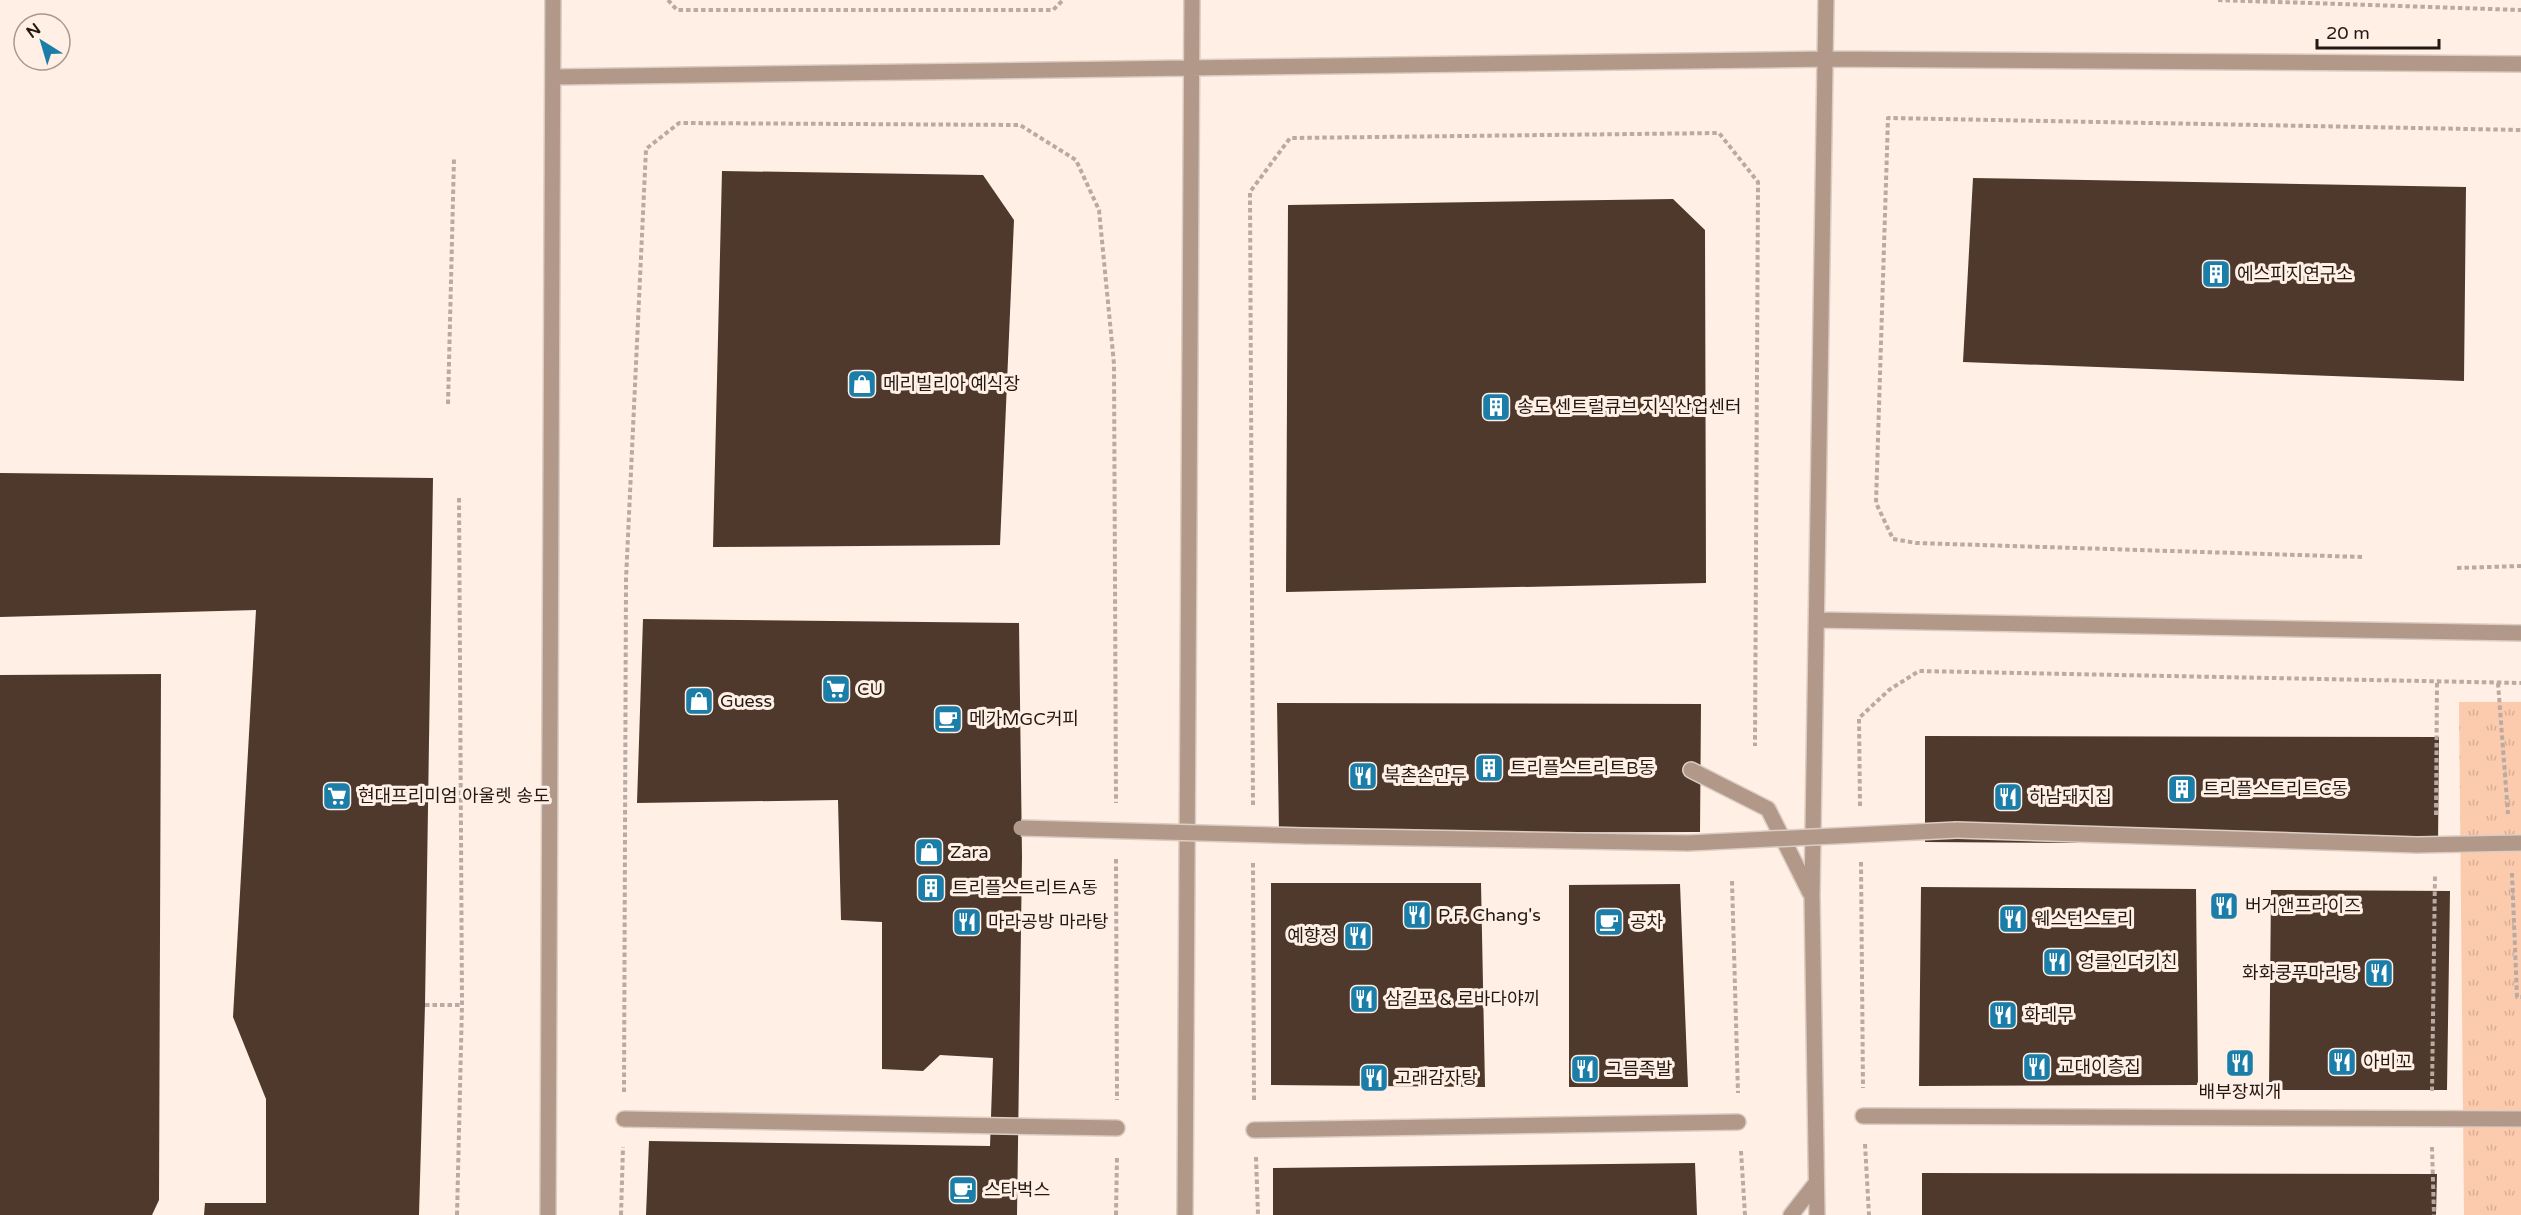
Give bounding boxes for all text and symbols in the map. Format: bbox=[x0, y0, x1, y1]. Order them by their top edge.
north arrow bbox=[12, 12, 72, 72]
scale bar bbox=[2317, 12, 2438, 50]
text: N bbox=[22, 19, 45, 43]
text: 20 m bbox=[2326, 22, 2370, 44]
building icon: 에스피지연구소 bbox=[2200, 258, 2232, 290]
place label: 에스피지연구소 bbox=[2237, 263, 2353, 285]
shop icon: 메리빌리아 예식장 bbox=[846, 368, 878, 400]
place label: 메리빌리아 예식장 bbox=[883, 373, 1020, 395]
building icon: 송도 센트럴큐브 지식산업센터 bbox=[1480, 391, 1512, 423]
place label: 송도 센트럴큐브 지식산업센터 bbox=[1517, 396, 1742, 418]
supermarket icon: CU bbox=[820, 673, 852, 705]
place label: CU bbox=[857, 678, 883, 700]
shop icon: Guess bbox=[683, 685, 715, 717]
place label: Guess bbox=[720, 690, 772, 712]
cafe icon: 메가MGC커피 bbox=[932, 703, 964, 735]
place label: 메가MGC커피 bbox=[969, 708, 1079, 730]
building icon: 트리플스트리트B동 bbox=[1473, 752, 1505, 784]
place label: 트리플스트리트B동 bbox=[1510, 757, 1655, 779]
restaurant icon: 북촌손만두 bbox=[1347, 760, 1379, 792]
place label: 북촌손만두 bbox=[1384, 765, 1467, 787]
building icon: 트리플스트리트C동 bbox=[2166, 773, 2198, 805]
place label: 트리플스트리트C동 bbox=[2203, 778, 2348, 800]
supermarket icon: 현대프리미엄 아울렛 송도 bbox=[321, 780, 353, 812]
restaurant icon: 하남돼지집 bbox=[1992, 781, 2024, 813]
place label: 현대프리미엄 아울렛 송도 bbox=[358, 785, 550, 807]
place label: 하남돼지집 bbox=[2029, 786, 2112, 808]
shop icon: Zara bbox=[913, 836, 945, 868]
place label: Zara bbox=[950, 841, 989, 863]
building icon: 트리플스트리트A동 bbox=[915, 872, 947, 904]
place label: 트리플스트리트A동 bbox=[952, 877, 1098, 899]
restaurant icon: 버거앤프라이즈 bbox=[2208, 890, 2240, 922]
place label: 버거앤프라이즈 bbox=[2245, 895, 2361, 917]
restaurant icon: P.F. Chang's bbox=[1401, 899, 1433, 931]
restaurant icon: 웨스턴스토리 bbox=[1997, 903, 2029, 935]
place label: P.F. Chang's bbox=[1438, 904, 1541, 926]
restaurant icon: 마라공방 마라탕 bbox=[951, 906, 983, 938]
cafe icon: 공차 bbox=[1593, 906, 1625, 938]
place label: 웨스턴스토리 bbox=[2034, 908, 2133, 930]
place label: 마라공방 마라탕 bbox=[988, 911, 1109, 933]
place label: 공차 bbox=[1630, 911, 1664, 933]
restaurant icon: 예향정 bbox=[1342, 920, 1374, 952]
place label: 예향정 bbox=[1287, 925, 1337, 947]
restaurant icon: 엉클인더키친 bbox=[2041, 946, 2073, 978]
place label: 엉클인더키친 bbox=[2078, 951, 2177, 973]
restaurant icon: 화화쿵푸마라탕 bbox=[2363, 957, 2395, 989]
place label: 화화쿵푸마라탕 bbox=[2242, 962, 2358, 984]
restaurant icon: 삼길포 & 로바다야끼 bbox=[1348, 983, 1380, 1015]
place label: 삼길포 & 로바다야끼 bbox=[1385, 988, 1540, 1010]
restaurant icon: 화레무 bbox=[1987, 999, 2019, 1031]
place label: 화레무 bbox=[2024, 1004, 2074, 1026]
restaurant icon: 아비꼬 bbox=[2326, 1046, 2358, 1078]
restaurant icon: 배부장찌개 bbox=[2224, 1047, 2256, 1079]
restaurant icon: 교대이층집 bbox=[2021, 1051, 2053, 1083]
place label: 아비꼬 bbox=[2363, 1051, 2413, 1073]
restaurant icon: 그믐족발 bbox=[1569, 1053, 1601, 1085]
place label: 교대이층집 bbox=[2058, 1056, 2141, 1078]
place label: 그믐족발 bbox=[1606, 1058, 1672, 1080]
restaurant icon: 고래감자탕 bbox=[1358, 1062, 1390, 1094]
place label: 고래감자탕 bbox=[1395, 1067, 1478, 1089]
place label: 배부장찌개 bbox=[2199, 1081, 2281, 1103]
cafe icon: 스타벅스 bbox=[947, 1174, 979, 1206]
place label: 스타벅스 bbox=[984, 1179, 1050, 1201]

